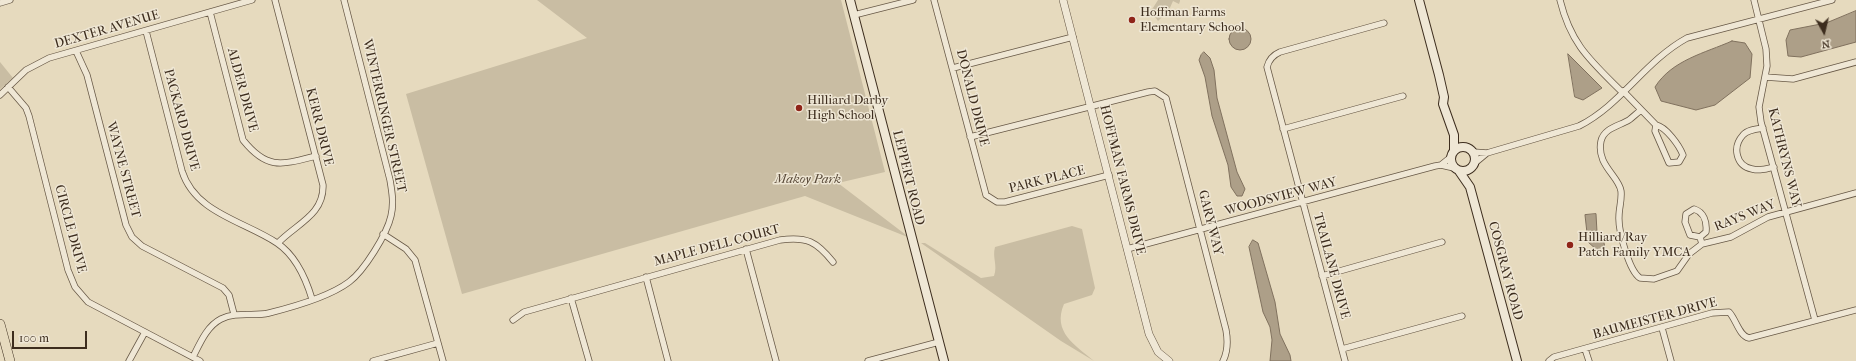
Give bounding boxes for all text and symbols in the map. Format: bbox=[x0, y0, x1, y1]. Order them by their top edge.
place label: Hoffman Farms Elementary School bbox=[1140, 5, 1245, 36]
street label: DEXTER AVENUE bbox=[53, 8, 161, 52]
north arrow bbox=[1804, 12, 1844, 52]
marker: Hoffman Farms Elementary School bbox=[1127, 15, 1137, 25]
text: N bbox=[1821, 37, 1831, 51]
street label: WINTERRINGER STREET bbox=[359, 38, 409, 194]
street label: ALDER DRIVE bbox=[223, 46, 261, 134]
street label: DONALD DRIVE bbox=[952, 48, 992, 148]
street label: PACKARD DRIVE bbox=[160, 67, 202, 173]
street label: KERR DRIVE bbox=[302, 86, 336, 168]
place label: Hilliard Darby High School bbox=[807, 93, 888, 124]
marker: Hilliard Darby High School bbox=[794, 103, 804, 113]
street label: HOFFMAN FARMS DRIVE bbox=[1096, 103, 1148, 257]
street label: KATHRYNS WAY bbox=[1764, 106, 1804, 210]
street label: WAYNE STREET bbox=[103, 120, 143, 220]
street label: LEPPERT ROAD bbox=[889, 129, 927, 227]
street label: PARK PLACE bbox=[1007, 163, 1087, 197]
park label: Makoy Park bbox=[775, 172, 841, 188]
street label: WOODSVIEW WAY bbox=[1223, 175, 1339, 219]
street label: CIRCLE DRIVE bbox=[51, 183, 89, 275]
street label: GARY WAY bbox=[1194, 189, 1226, 257]
street label: RAYS WAY bbox=[1712, 197, 1778, 235]
street label: TRAILANE DRIVE bbox=[1309, 211, 1353, 321]
street label: COSGRAY ROAD bbox=[1484, 220, 1526, 322]
street label: MAPLE DELL COURT bbox=[652, 222, 782, 270]
place label: Hilliard/Ray Patch Family YMCA bbox=[1578, 230, 1691, 261]
marker: Hilliard/Ray Patch Family YMCA bbox=[1565, 240, 1575, 250]
street label: BAUMEISTER DRIVE bbox=[1591, 295, 1719, 343]
scale bar bbox=[14, 323, 89, 349]
text: 100 m bbox=[19, 331, 49, 345]

